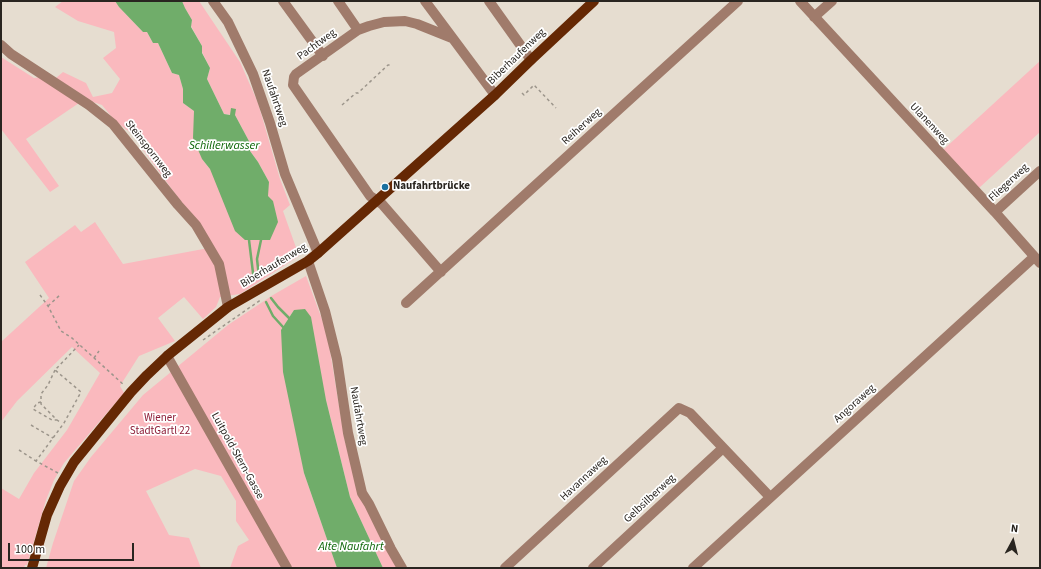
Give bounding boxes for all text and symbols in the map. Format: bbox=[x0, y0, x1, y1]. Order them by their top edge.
street label: Biberhaufenweg bbox=[485, 26, 549, 88]
street label: Pachtweg bbox=[295, 27, 339, 63]
street label: Naufahrtweg bbox=[258, 68, 290, 128]
street label: Ulanenweg bbox=[907, 101, 951, 147]
street label: Reiherweg bbox=[560, 106, 604, 148]
street label: Steinspornweg bbox=[122, 118, 174, 180]
water label: Schillerwasser bbox=[189, 139, 259, 153]
street label: Fliegerweg bbox=[986, 161, 1032, 205]
place label: Naufahrtbrücke bbox=[393, 180, 470, 194]
marker: Naufahrtbrücke bbox=[380, 182, 390, 192]
street label: Biberhaufenweg bbox=[238, 241, 310, 291]
street label: Angoraweg bbox=[832, 382, 878, 426]
street label: Naufahrtweg bbox=[346, 386, 370, 446]
street label: Luitpold-Stern-Gasse bbox=[208, 410, 266, 502]
park label: Wiener StadtGartl 22 bbox=[130, 412, 190, 438]
street label: Havannaweg bbox=[558, 454, 610, 504]
street label: Gelbsilberweg bbox=[622, 472, 678, 526]
north arrow bbox=[993, 521, 1033, 561]
text: N bbox=[1010, 521, 1019, 536]
scale bar bbox=[10, 535, 136, 561]
water label: Alte Naufahrt bbox=[318, 540, 384, 554]
text: 100 m bbox=[15, 541, 45, 558]

